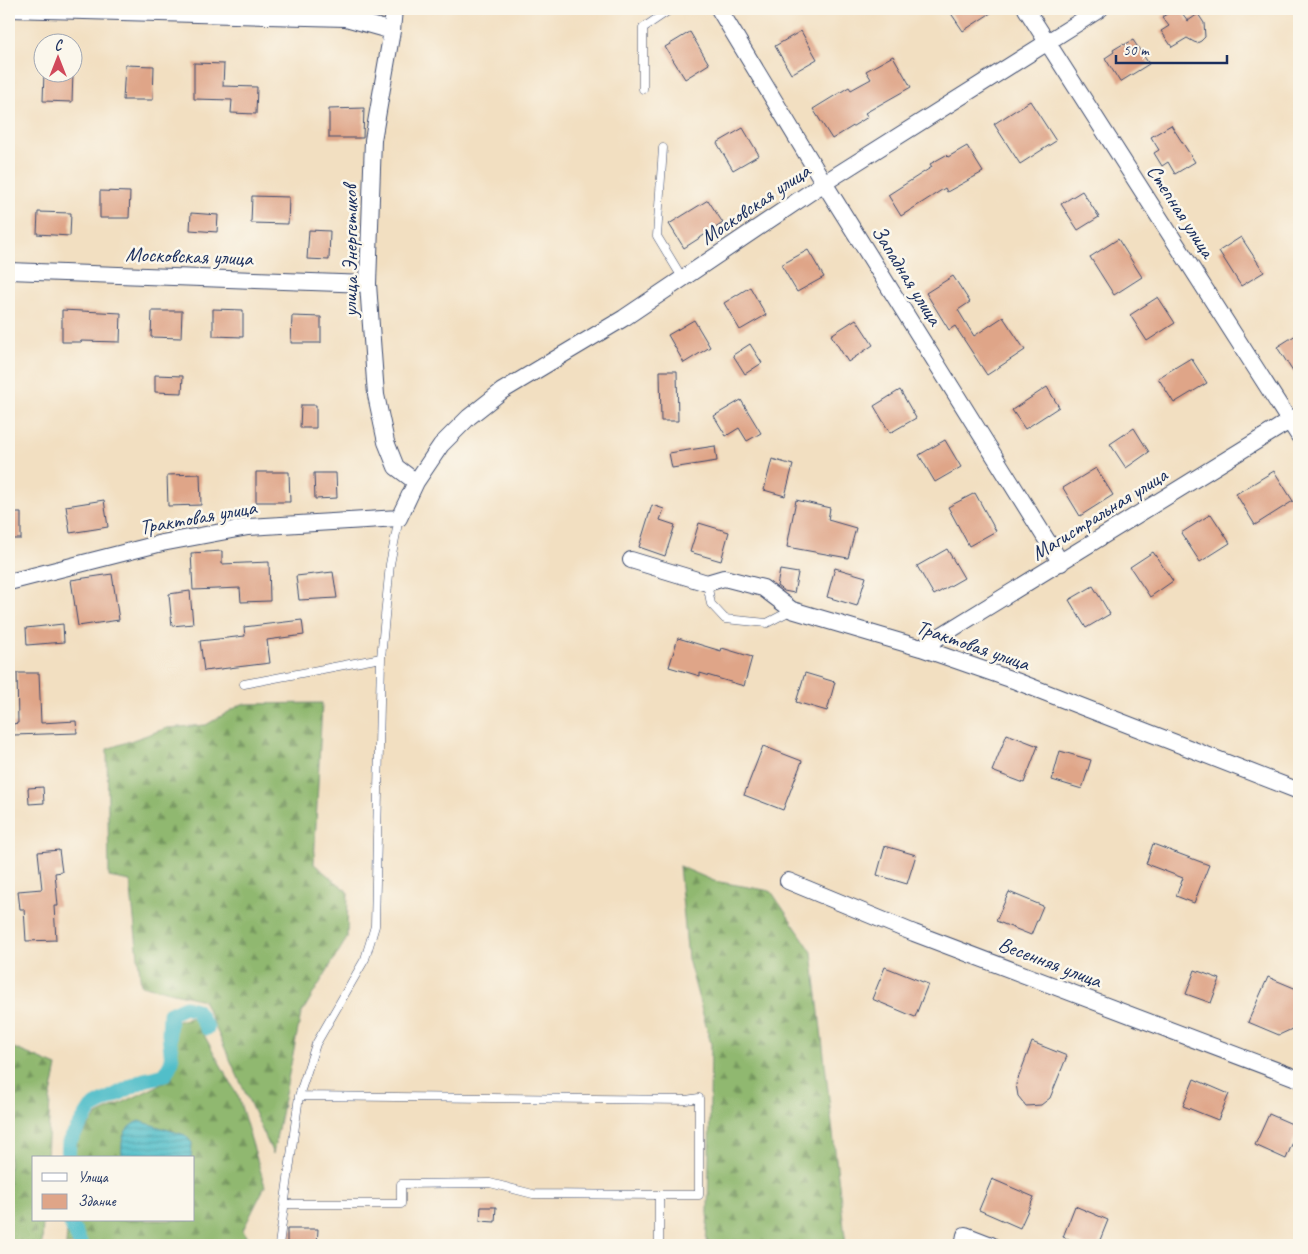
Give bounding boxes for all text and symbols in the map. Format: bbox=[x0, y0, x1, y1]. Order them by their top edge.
north arrow bbox=[32, 32, 82, 82]
scale bar bbox=[1116, 32, 1227, 64]
text: С bbox=[55, 37, 64, 54]
text: 50 m bbox=[1123, 41, 1150, 60]
street label: Московская улица bbox=[695, 157, 816, 250]
street label: Степная улица bbox=[1141, 159, 1222, 265]
street label: улица Энергетиков bbox=[337, 181, 363, 319]
street label: Западная улица bbox=[866, 220, 949, 331]
street label: Московская улица bbox=[125, 241, 255, 271]
street label: Магистральная улица bbox=[1026, 461, 1173, 566]
street label: Трактовая улица bbox=[138, 494, 260, 540]
street label: Трактовая улица bbox=[913, 613, 1035, 677]
street label: Весенняя улица bbox=[995, 930, 1107, 994]
legend bbox=[32, 1156, 195, 1222]
text: Улица bbox=[78, 1168, 109, 1187]
text: Здание bbox=[78, 1192, 117, 1211]

